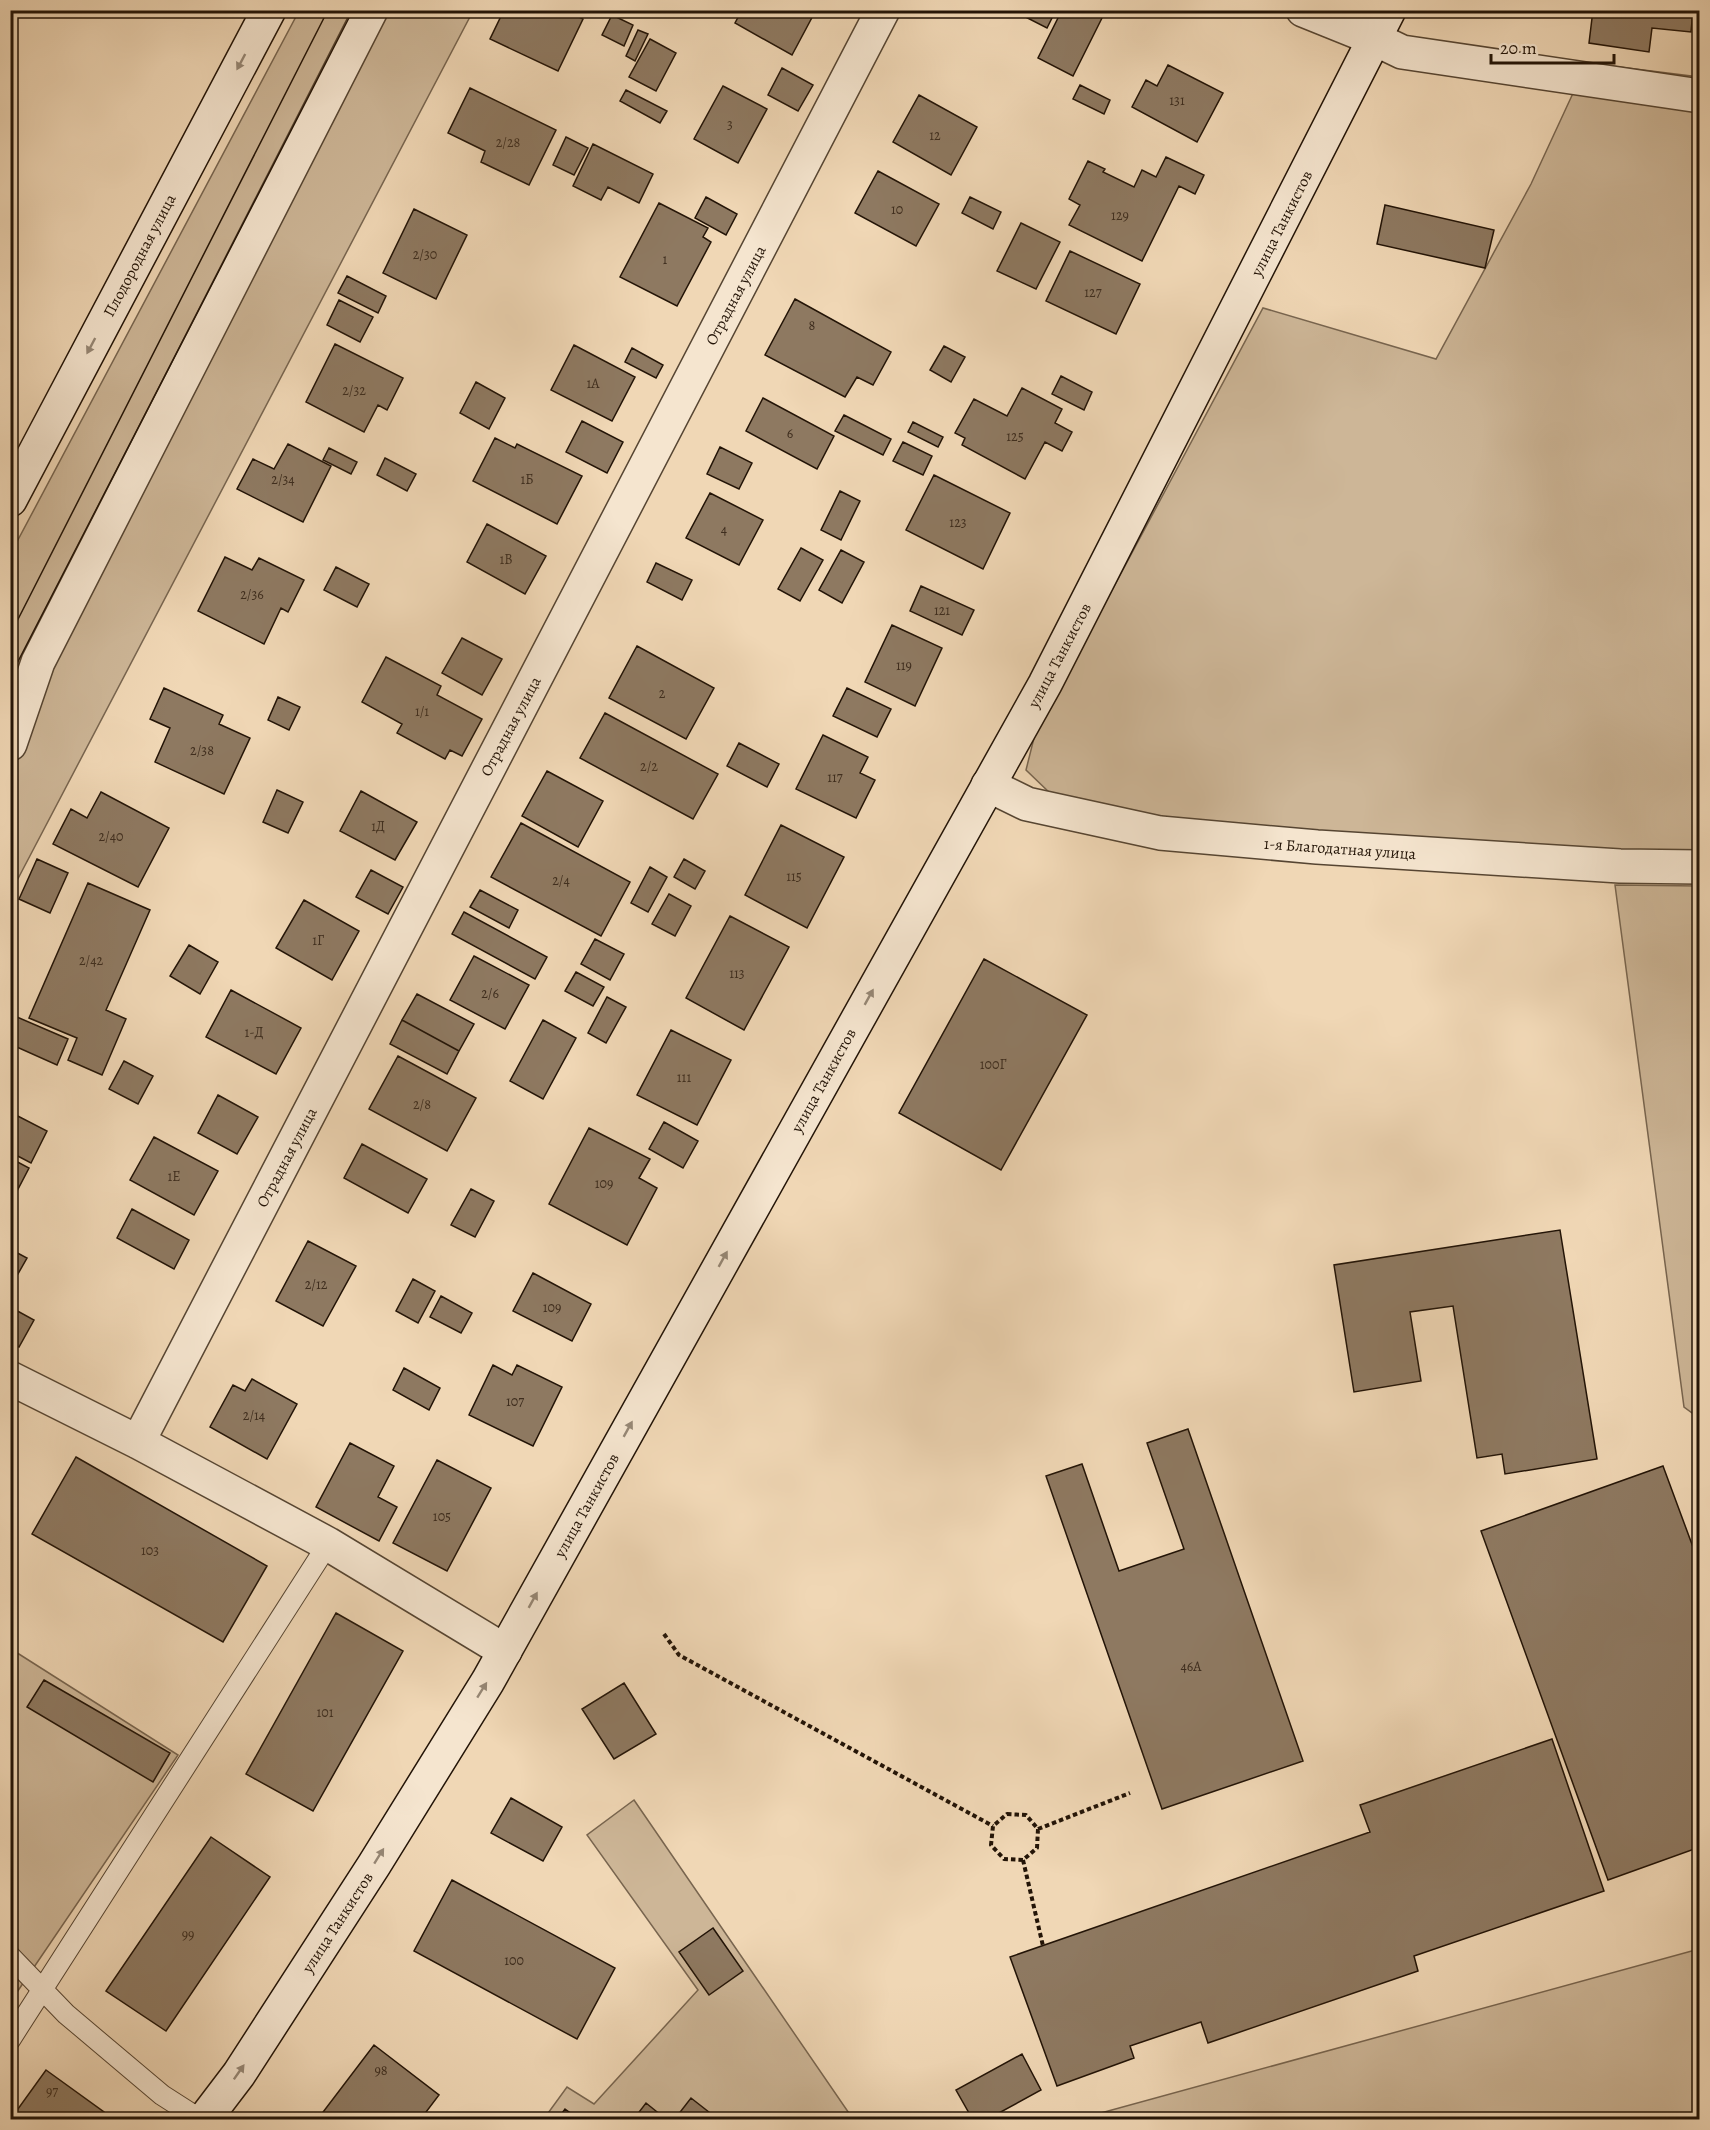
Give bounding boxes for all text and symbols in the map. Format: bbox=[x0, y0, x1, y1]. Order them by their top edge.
scale bar bbox=[1491, 27, 1614, 65]
text: 20 m bbox=[1500, 36, 1537, 60]
one-way arrow bbox=[236, 54, 246, 71]
house number: 131 bbox=[1169, 91, 1185, 110]
house number: 3 bbox=[727, 115, 733, 134]
house number: 12 bbox=[929, 126, 941, 145]
house number: 2/28 bbox=[496, 133, 521, 152]
street label: улица Танкистов bbox=[1245, 167, 1318, 281]
street label: Плодородная улица bbox=[98, 190, 182, 321]
house number: 10 bbox=[891, 200, 903, 219]
house number: 129 bbox=[1111, 206, 1129, 225]
street label: Отрадная улица bbox=[700, 241, 772, 349]
house number: 2/30 bbox=[413, 245, 437, 264]
house number: 1 bbox=[663, 250, 668, 269]
house number: 127 bbox=[1084, 283, 1102, 302]
house number: 8 bbox=[809, 316, 816, 335]
one-way arrow bbox=[87, 337, 97, 355]
house number: 1А bbox=[587, 374, 600, 393]
house number: 2/32 bbox=[342, 381, 366, 400]
house number: 6 bbox=[787, 424, 793, 443]
house number: 125 bbox=[1006, 427, 1024, 446]
house number: 2/34 bbox=[271, 470, 295, 489]
house number: 1Б bbox=[520, 470, 534, 489]
house number: 123 bbox=[949, 513, 967, 532]
house number: 4 bbox=[721, 520, 727, 539]
house number: 1В bbox=[499, 550, 513, 569]
house number: 2/36 bbox=[240, 585, 264, 604]
street label: улица Танкистов bbox=[1022, 599, 1097, 713]
house number: 121 bbox=[934, 601, 950, 620]
house number: 119 bbox=[896, 656, 912, 675]
street label: Отрадная улица bbox=[475, 672, 547, 780]
house number: 2 bbox=[659, 684, 666, 703]
house number: 1/1 bbox=[415, 702, 429, 721]
house number: 2/38 bbox=[190, 741, 214, 760]
house number: 2/2 bbox=[640, 757, 658, 776]
house number: 117 bbox=[827, 768, 843, 787]
house number: 1Д bbox=[371, 817, 385, 836]
house number: 2/40 bbox=[98, 827, 124, 846]
street label: 1-я Благодатная улица bbox=[1263, 833, 1417, 865]
house number: 115 bbox=[786, 867, 802, 886]
house number: 2/4 bbox=[552, 871, 570, 890]
house number: 1Г bbox=[312, 931, 324, 950]
house number: 2/42 bbox=[79, 951, 103, 970]
house number: 113 bbox=[729, 964, 745, 983]
house number: 2/6 bbox=[481, 984, 499, 1003]
one-way arrow bbox=[864, 989, 875, 1005]
house number: 1-Д bbox=[244, 1023, 264, 1042]
street label: улица Танкистов bbox=[786, 1024, 862, 1137]
house number: 100Г bbox=[980, 1055, 1006, 1074]
house number: 111 bbox=[677, 1068, 691, 1087]
house number: 2/8 bbox=[413, 1095, 431, 1114]
street label: Отрадная улица bbox=[251, 1103, 323, 1211]
house number: 1Е bbox=[167, 1167, 181, 1186]
house number: 109 bbox=[595, 1174, 613, 1193]
one-way arrow bbox=[718, 1250, 728, 1267]
house number: 2/12 bbox=[305, 1275, 328, 1294]
house number: 109 bbox=[543, 1298, 561, 1317]
house number: 107 bbox=[506, 1392, 524, 1411]
house number: 2/14 bbox=[243, 1406, 265, 1425]
one-way arrow bbox=[623, 1421, 633, 1438]
street label: улица Танкистов bbox=[549, 1449, 625, 1562]
house number: 105 bbox=[433, 1507, 451, 1526]
house number: 103 bbox=[141, 1541, 159, 1560]
one-way arrow bbox=[528, 1591, 538, 1608]
house number: 46А bbox=[1181, 1657, 1202, 1676]
one-way arrow bbox=[477, 1682, 488, 1698]
house number: 101 bbox=[316, 1703, 334, 1722]
one-way arrow bbox=[374, 1848, 385, 1864]
street label: улица Танкистов bbox=[296, 1868, 379, 1978]
house number: 99 bbox=[182, 1925, 194, 1944]
house number: 100 bbox=[504, 1951, 524, 1970]
house number: 98 bbox=[374, 2061, 388, 2080]
one-way arrow bbox=[233, 2065, 245, 2081]
house number: 97 bbox=[46, 2082, 58, 2101]

